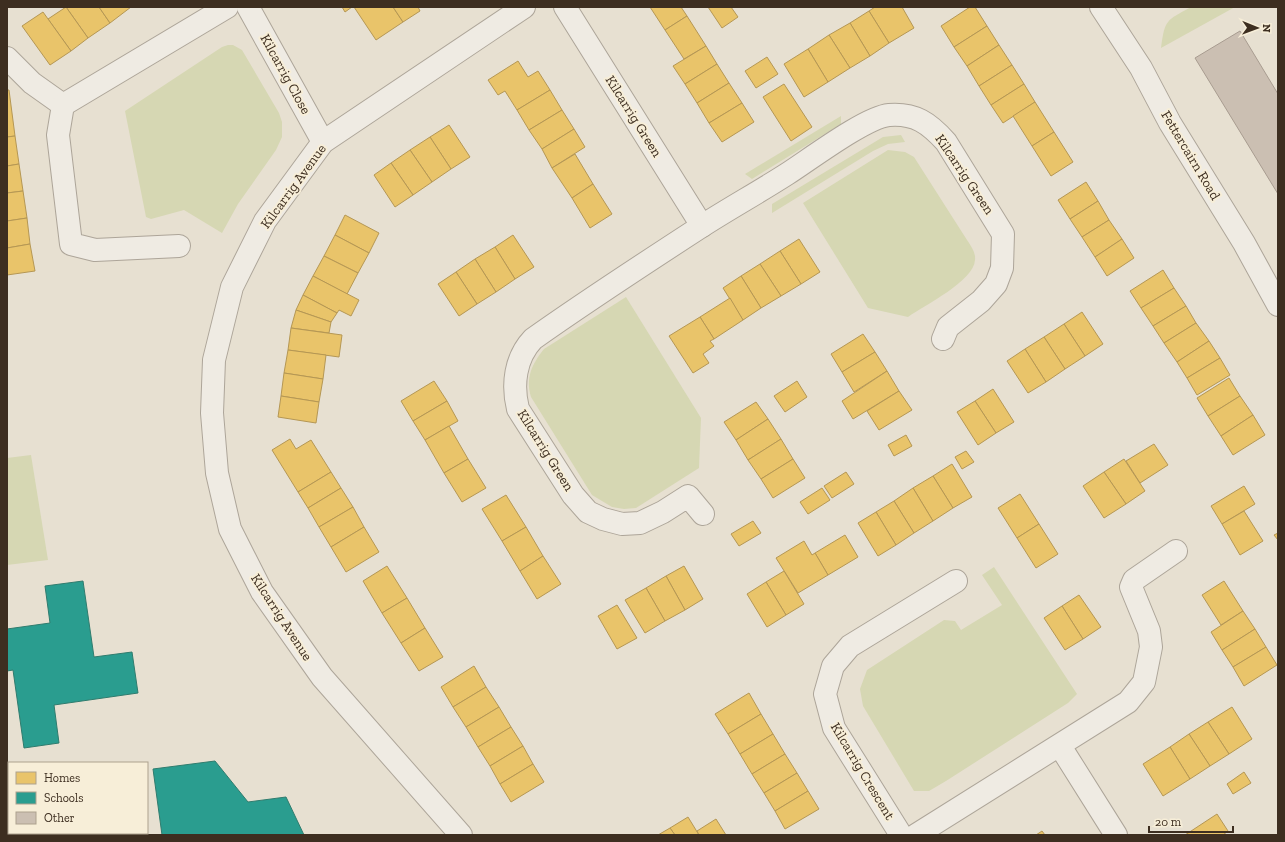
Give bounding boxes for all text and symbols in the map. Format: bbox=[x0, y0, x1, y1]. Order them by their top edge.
north arrow bbox=[1237, 8, 1277, 48]
text: N bbox=[1260, 24, 1273, 33]
street label: Kilcarrig Close bbox=[257, 31, 315, 118]
street label: Kilcarrig Green bbox=[602, 72, 665, 160]
street label: Fettercairn Road bbox=[1157, 107, 1224, 203]
street label: Kilcarrig Green bbox=[931, 131, 998, 218]
street label: Kilcarrig Avenue bbox=[257, 140, 330, 232]
street label: Kilcarrig Green bbox=[514, 406, 577, 494]
street label: Kilcarrig Avenue bbox=[247, 571, 316, 664]
street label: Kilcarrig Crescent bbox=[827, 720, 899, 824]
legend bbox=[8, 762, 148, 834]
text: Homes bbox=[44, 771, 80, 785]
text: Schools bbox=[44, 791, 83, 805]
scale bar bbox=[1149, 808, 1233, 834]
text: Other bbox=[44, 811, 75, 825]
text: 20 m bbox=[1155, 815, 1182, 829]

